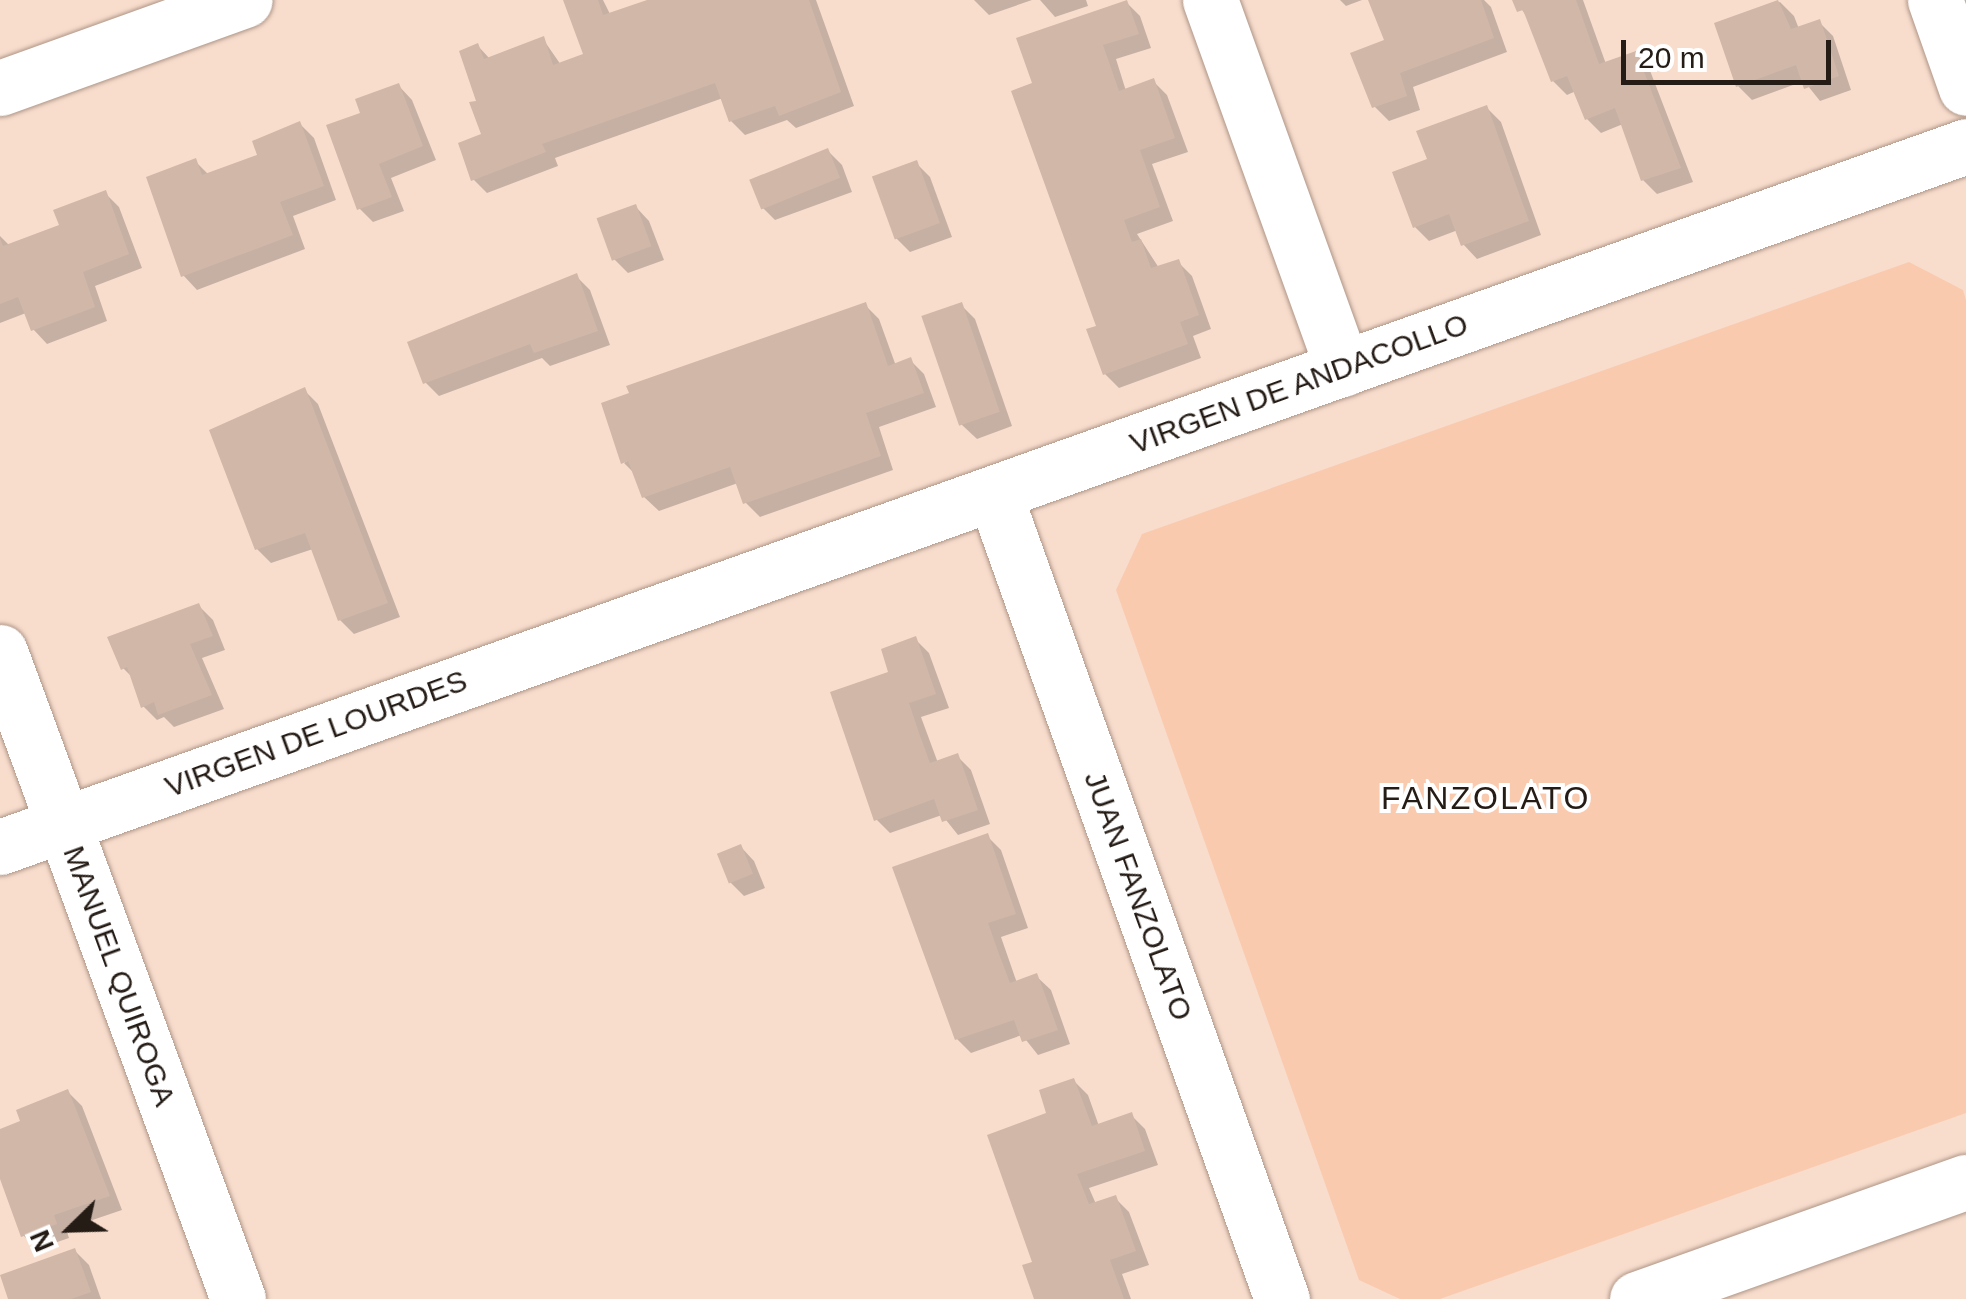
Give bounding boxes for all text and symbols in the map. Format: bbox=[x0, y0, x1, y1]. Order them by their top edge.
scale bar bbox=[1626, 20, 1836, 82]
text: 20 m bbox=[1638, 41, 1705, 74]
street label: VIRGEN DE ANDACOLLO bbox=[1124, 306, 1474, 462]
street label: VIRGEN DE LOURDES bbox=[160, 663, 472, 805]
street label: JUAN FANZOLATO bbox=[1076, 767, 1200, 1025]
district label: FANZOLATO bbox=[1381, 779, 1591, 817]
street label: MANUEL QUIROGA bbox=[55, 841, 183, 1111]
north arrow bbox=[20, 1179, 120, 1279]
text: N bbox=[24, 1226, 60, 1256]

